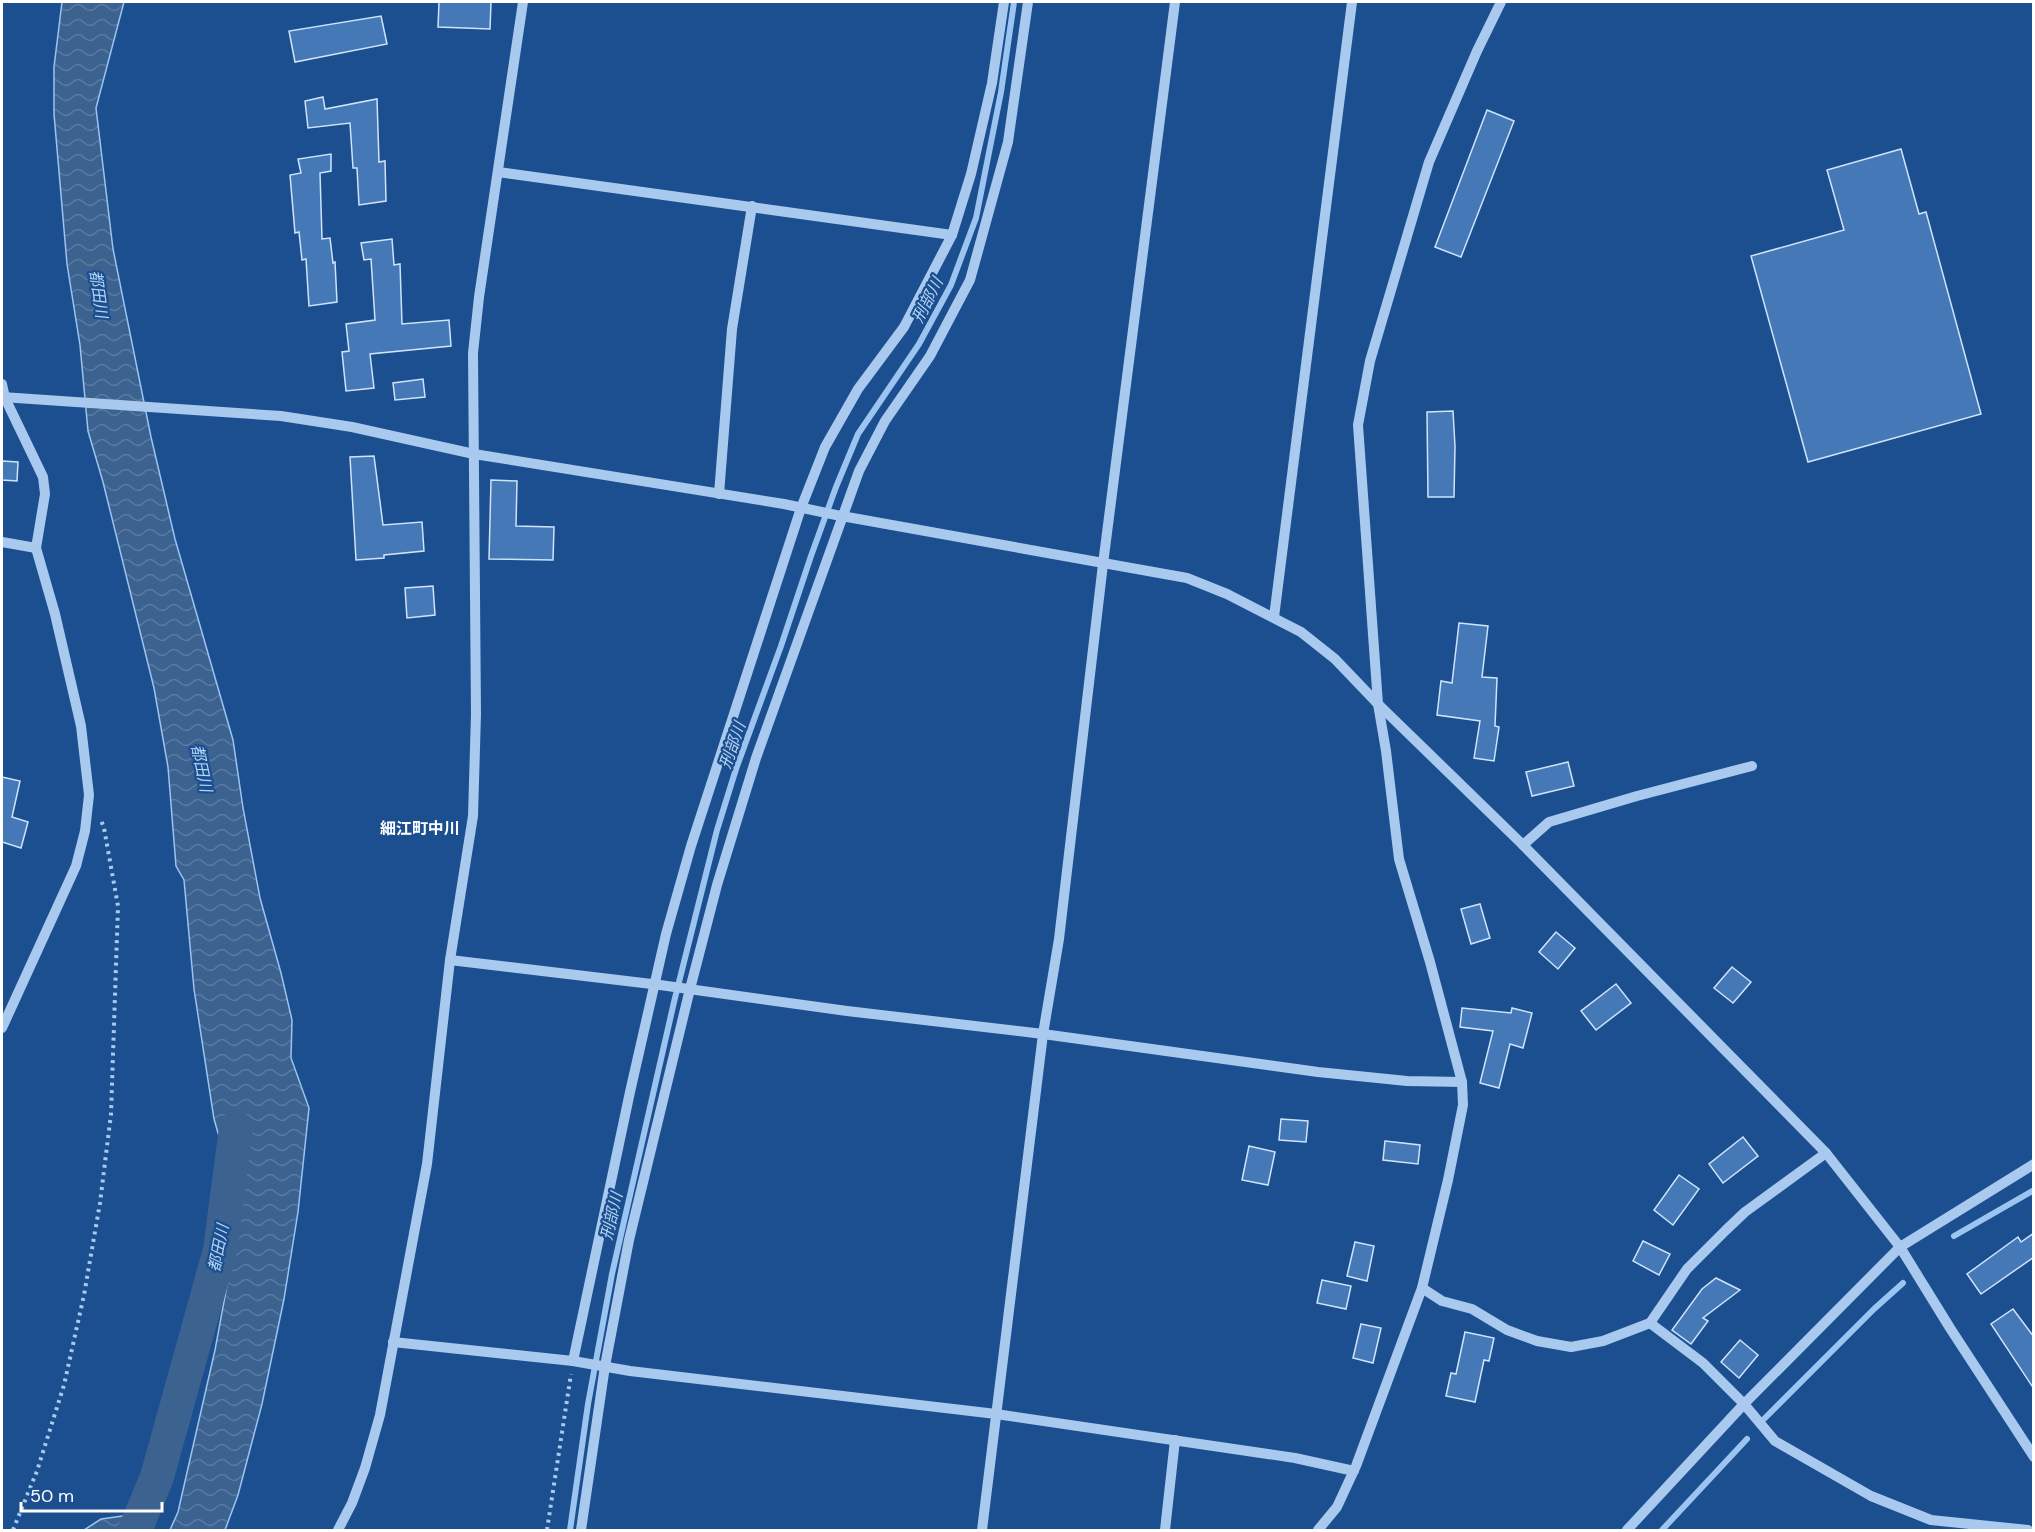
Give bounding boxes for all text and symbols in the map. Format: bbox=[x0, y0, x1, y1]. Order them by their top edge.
water label: 都田川 bbox=[85, 269, 113, 321]
water label: 刑部川 bbox=[907, 272, 949, 326]
water label: 刑部川 bbox=[715, 717, 751, 771]
water label: 都田川 bbox=[186, 742, 217, 796]
district label: 細江町中川 bbox=[380, 818, 460, 839]
water label: 刑部川 bbox=[596, 1188, 628, 1242]
water label: 都田川 bbox=[204, 1221, 234, 1274]
scale bar bbox=[21, 1475, 162, 1513]
text: 50 m bbox=[30, 1484, 74, 1508]

